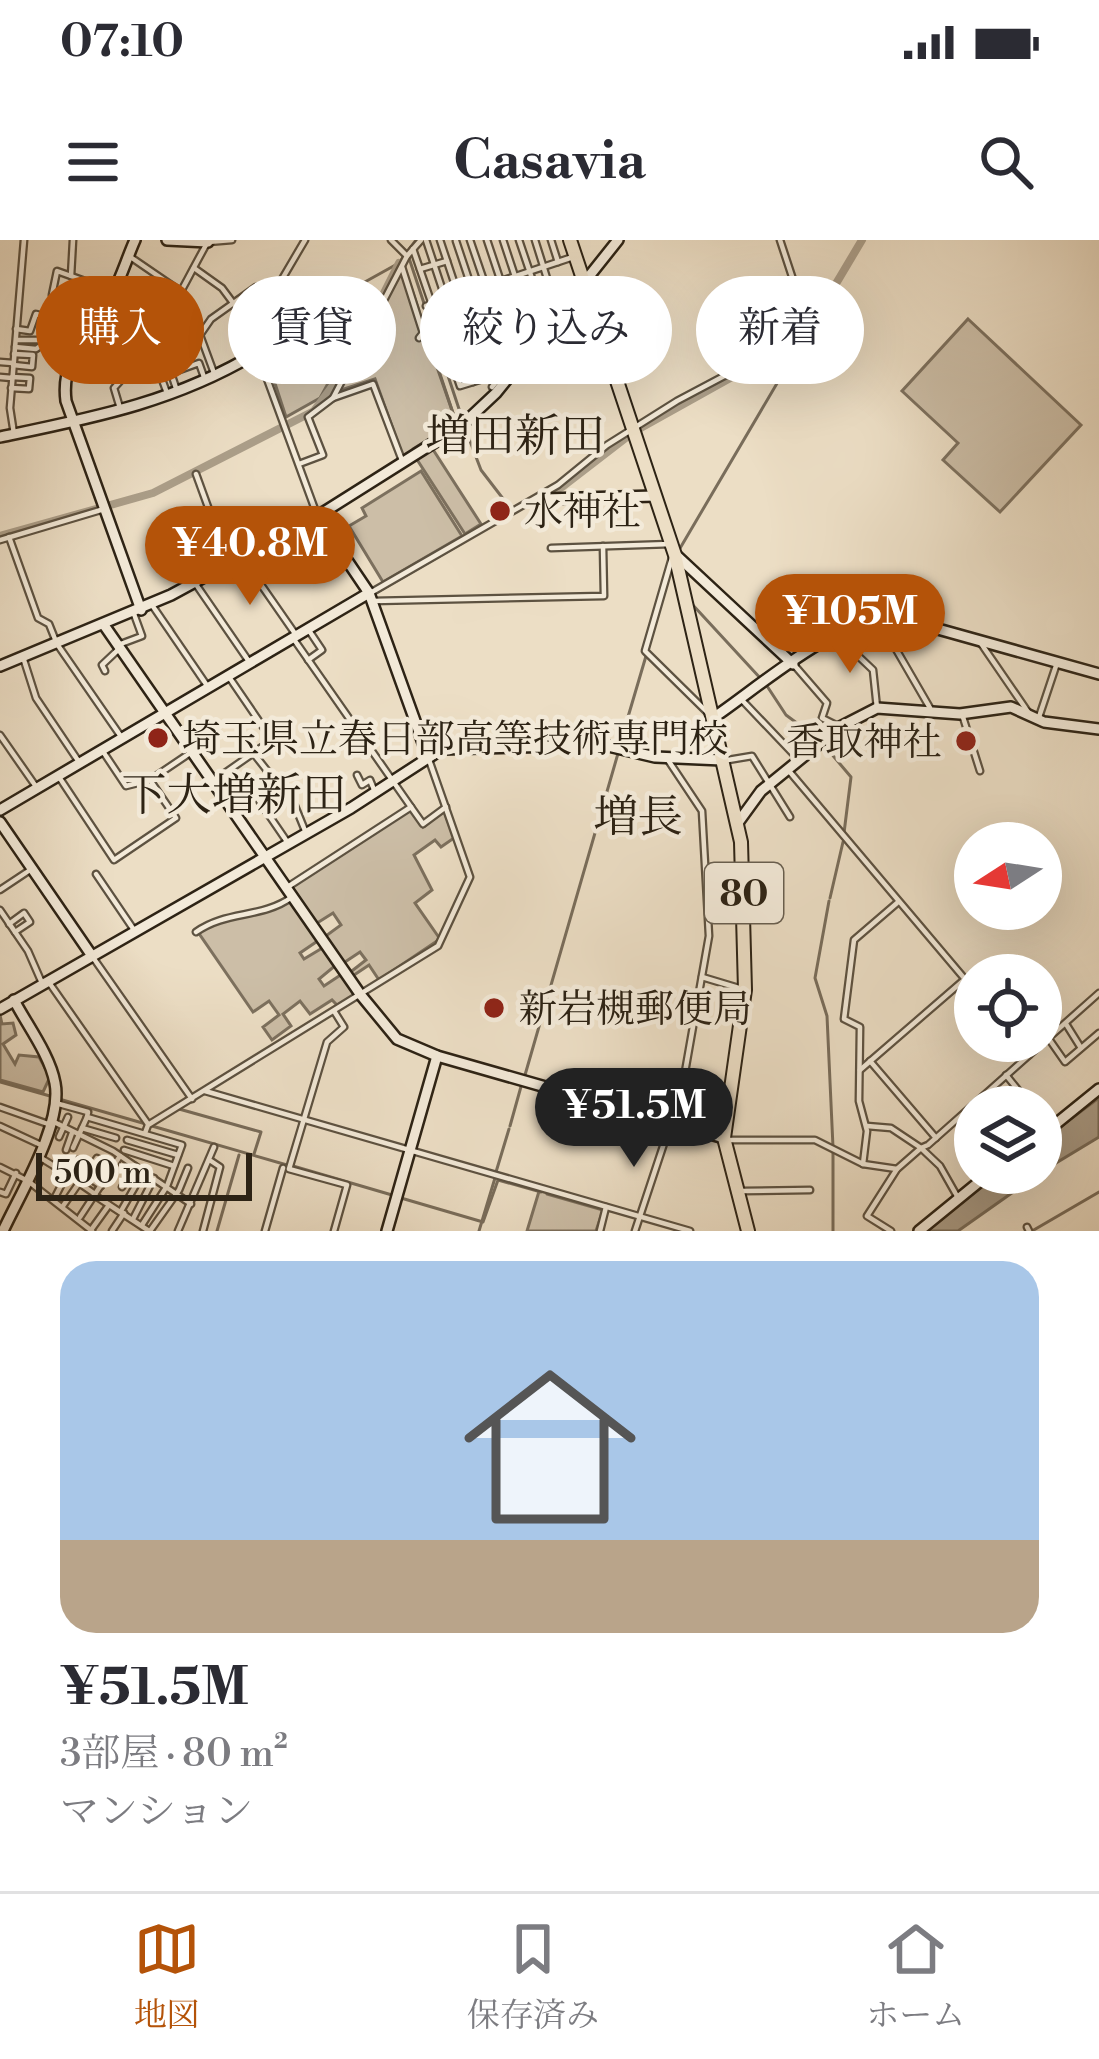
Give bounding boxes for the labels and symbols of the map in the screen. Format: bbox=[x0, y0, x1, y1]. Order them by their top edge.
district label: 増田新田 bbox=[425, 409, 605, 466]
place label: 水神社 bbox=[524, 489, 641, 538]
marker: 水神社 bbox=[487, 498, 513, 524]
pin: ¥40.8M bbox=[152, 506, 348, 608]
pin: ¥105M bbox=[766, 574, 934, 676]
place label: 埼玉県立春日部高等技術専門校 bbox=[182, 716, 728, 765]
place label: 香取神社 bbox=[786, 719, 942, 768]
marker: 埼玉県立春日部高等技術専門校 bbox=[145, 725, 171, 751]
marker: 香取神社 bbox=[953, 728, 979, 754]
district label: 下大増新田 bbox=[121, 768, 347, 825]
district label: 増長 bbox=[593, 790, 683, 847]
north arrow bbox=[954, 822, 1062, 930]
road number: 80 bbox=[705, 863, 783, 923]
place label: 新岩槻郵便局 bbox=[518, 986, 752, 1035]
marker: 新岩槻郵便局 bbox=[481, 995, 507, 1021]
pin: ¥51.5M bbox=[536, 1068, 732, 1170]
scale bar bbox=[36, 1147, 252, 1200]

